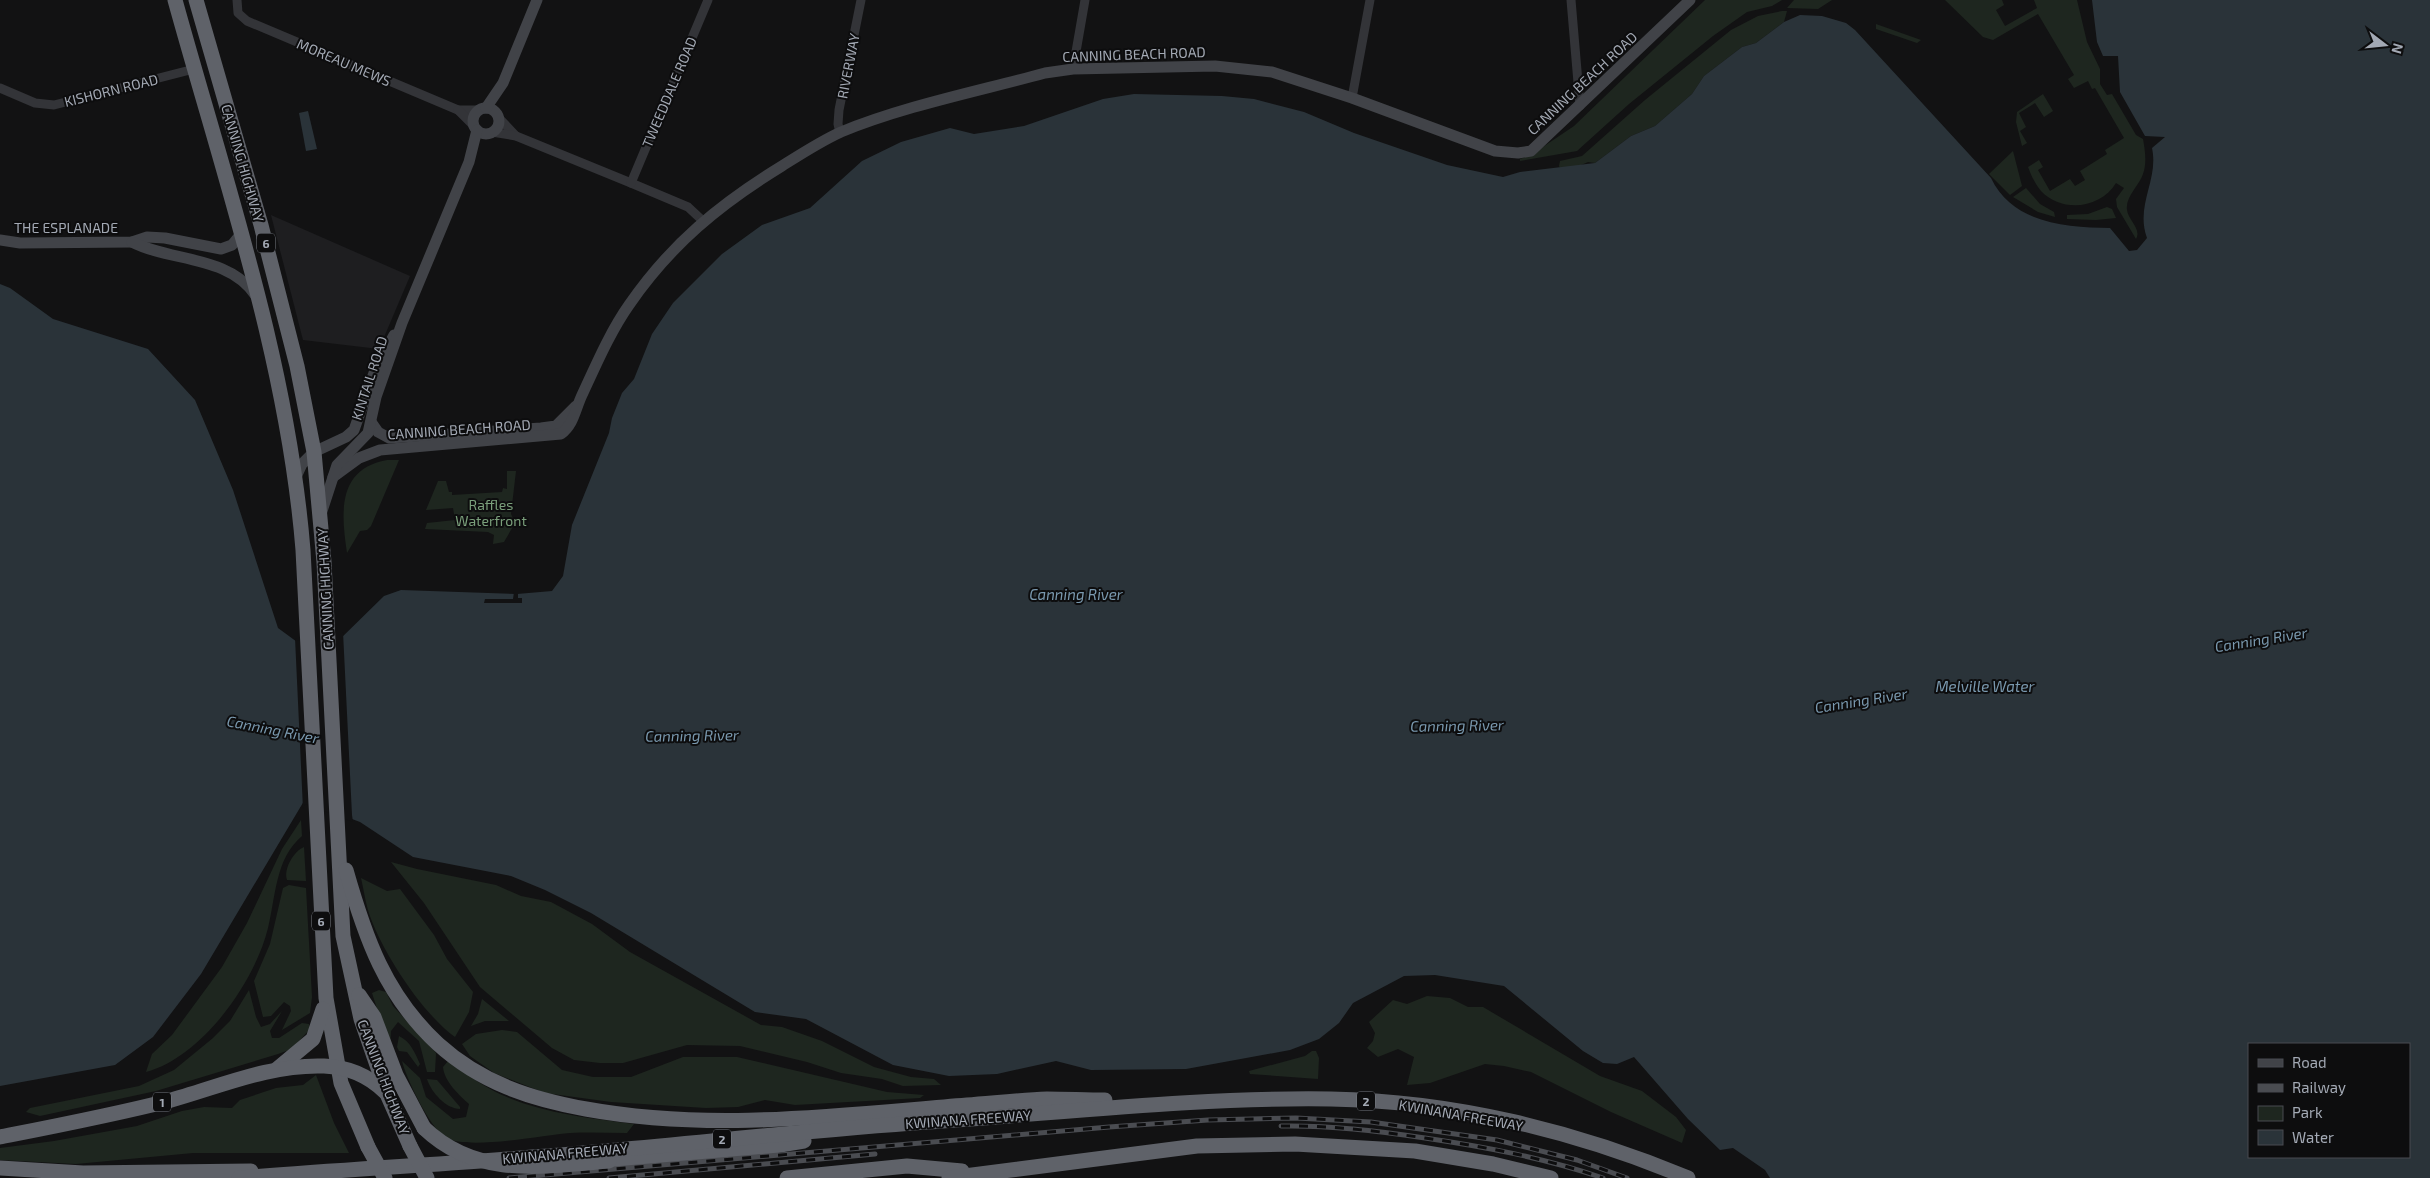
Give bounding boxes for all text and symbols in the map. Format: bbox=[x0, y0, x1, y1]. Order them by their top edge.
north arrow bbox=[2360, 20, 2410, 70]
street label: CANNING BEACH ROAD bbox=[1524, 28, 1640, 138]
street label: RIVERWAY bbox=[833, 32, 863, 100]
street label: TWEEDDALE ROAD bbox=[638, 34, 700, 150]
street label: MOREAU MEWS bbox=[294, 35, 394, 90]
text: N bbox=[2388, 42, 2408, 56]
street label: CANNING BEACH ROAD bbox=[1062, 43, 1206, 65]
street label: KISHORN ROAD bbox=[62, 70, 160, 110]
street label: CANNING HIGHWAY bbox=[218, 102, 268, 224]
street label: THE ESPLANADE bbox=[14, 219, 118, 236]
road number: 6 bbox=[257, 234, 275, 252]
street label: KINTAIL ROAD bbox=[347, 334, 391, 422]
street label: CANNING BEACH ROAD bbox=[387, 416, 531, 442]
park label: Raffles Waterfront bbox=[455, 496, 527, 529]
street label: CANNING HIGHWAY bbox=[313, 528, 337, 650]
water label: Canning River bbox=[1029, 585, 1124, 603]
water label: Canning River bbox=[2213, 623, 2310, 655]
water label: Melville Water bbox=[1935, 677, 2036, 695]
water label: Canning River bbox=[1813, 684, 1910, 716]
water label: Canning River bbox=[225, 711, 322, 747]
water label: Canning River bbox=[1410, 715, 1505, 735]
water label: Canning River bbox=[645, 725, 740, 745]
road number: 6 bbox=[312, 911, 330, 930]
street label: CANNING HIGHWAY bbox=[354, 1017, 414, 1137]
legend bbox=[2248, 1043, 2410, 1158]
text: Road bbox=[2292, 1053, 2327, 1071]
text: Railway bbox=[2292, 1078, 2346, 1096]
road number: 1 bbox=[153, 1092, 171, 1112]
road number: 2 bbox=[1357, 1092, 1375, 1110]
street label: KWINANA FREEWAY bbox=[1398, 1096, 1525, 1134]
text: Park bbox=[2292, 1103, 2323, 1121]
street label: KWINANA FREEWAY bbox=[905, 1106, 1031, 1132]
text: Water bbox=[2292, 1128, 2334, 1146]
road number: 2 bbox=[713, 1130, 731, 1148]
street label: KWINANA FREEWAY bbox=[502, 1139, 628, 1167]

